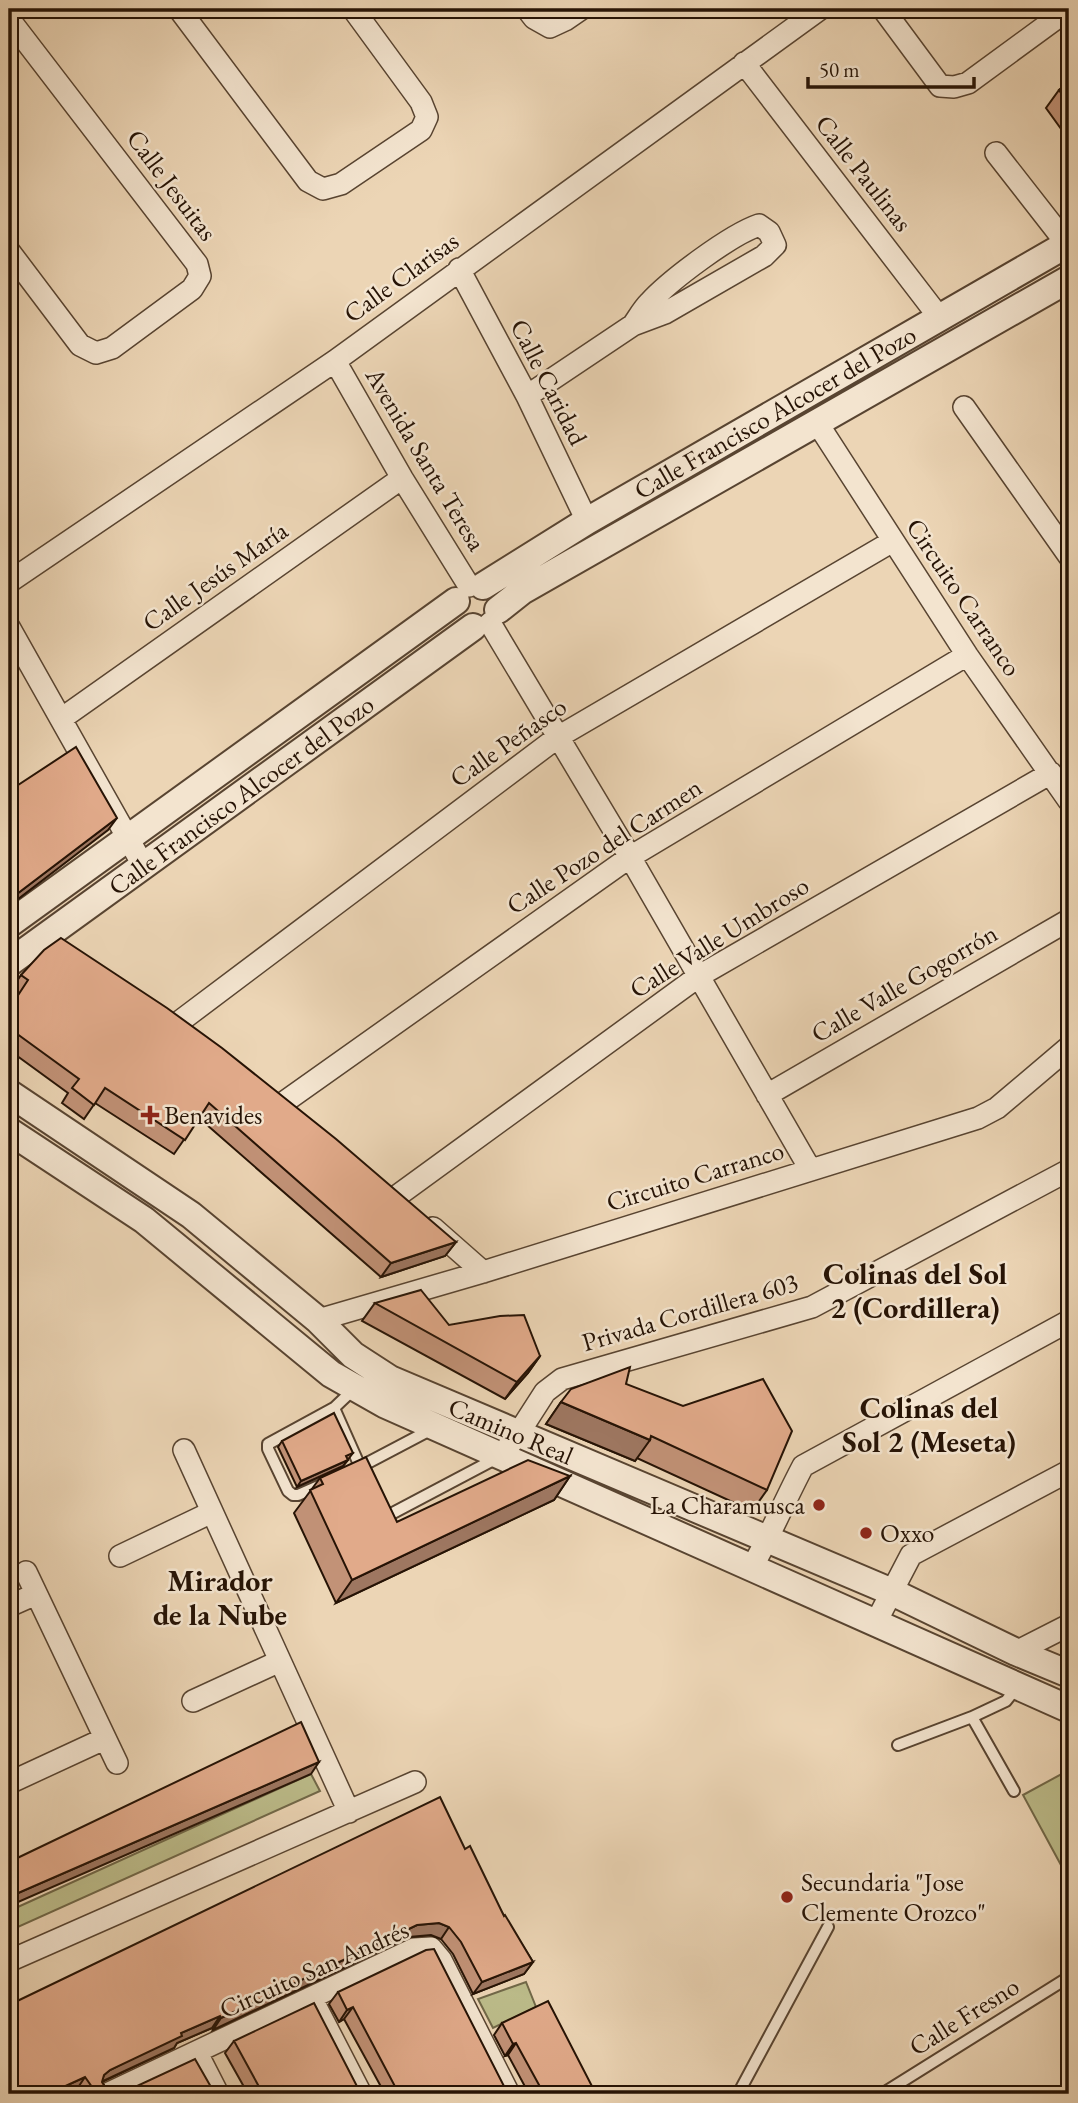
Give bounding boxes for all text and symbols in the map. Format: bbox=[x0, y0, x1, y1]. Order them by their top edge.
scale bar bbox=[808, 46, 975, 90]
text: 50 m bbox=[819, 56, 860, 83]
street label: Calle Paulinas bbox=[808, 108, 920, 238]
street label: Calle Jesuitas bbox=[119, 122, 225, 248]
street label: Calle Clarisas bbox=[337, 224, 465, 330]
street label: Calle Caridad bbox=[503, 313, 596, 452]
street label: Calle Francisco Alcocer del Pozo bbox=[628, 317, 922, 507]
street label: Avenida Santa Teresa bbox=[357, 360, 495, 558]
street label: Circuito Carranco bbox=[899, 511, 1029, 683]
street label: Calle Jesús María bbox=[136, 513, 295, 639]
street label: Calle Francisco Alcocer del Pozo bbox=[101, 687, 381, 903]
street label: Calle Peñasco bbox=[443, 689, 573, 795]
street label: Calle Pozo del Carmen bbox=[500, 770, 708, 922]
street label: Calle Valle Umbroso bbox=[623, 868, 815, 1006]
street label: Calle Valle Gogorrón bbox=[805, 916, 1004, 1050]
place label: Benavides bbox=[164, 1098, 262, 1132]
marker: Benavides bbox=[142, 1107, 158, 1123]
street label: Circuito Carranco bbox=[602, 1133, 788, 1219]
district label: Colinas del Sol 2 (Cordillera) bbox=[823, 1254, 1007, 1327]
street label: Privada Cordillera 603 bbox=[578, 1265, 802, 1359]
district label: Colinas del Sol 2 (Meseta) bbox=[842, 1388, 1016, 1461]
street label: Camino Real bbox=[443, 1389, 579, 1473]
place label: La Charamusca bbox=[650, 1488, 806, 1522]
marker: La Charamusca bbox=[811, 1497, 827, 1513]
place label: Oxxo bbox=[880, 1516, 934, 1550]
marker: Oxxo bbox=[858, 1525, 874, 1541]
district label: Mirador de la Nube bbox=[153, 1561, 287, 1634]
place label: Secundaria "Jose Clemente Orozco" bbox=[801, 1865, 986, 1929]
marker: Secundaria "Jose Clemente Orozco" bbox=[779, 1889, 795, 1905]
street label: Circuito San Andrés bbox=[214, 1912, 414, 2026]
street label: Calle Fresno bbox=[902, 1969, 1026, 2063]

